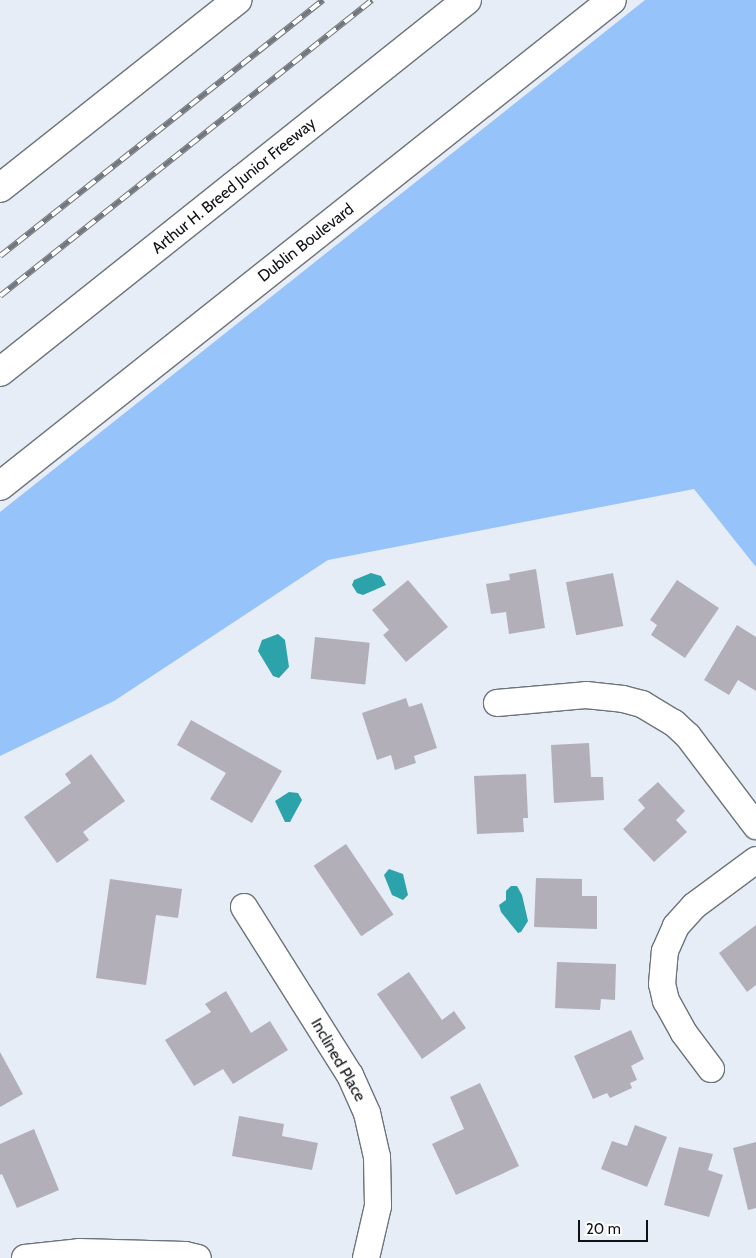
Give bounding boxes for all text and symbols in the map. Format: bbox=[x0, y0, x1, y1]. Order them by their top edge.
street label: Arthur H. Breed Junior Freeway bbox=[148, 114, 320, 258]
street label: Dublin Boulevard bbox=[254, 200, 358, 286]
street label: Inclined Place bbox=[306, 1015, 370, 1105]
scale bar bbox=[581, 1210, 651, 1242]
text: 20 m bbox=[586, 1220, 621, 1238]

